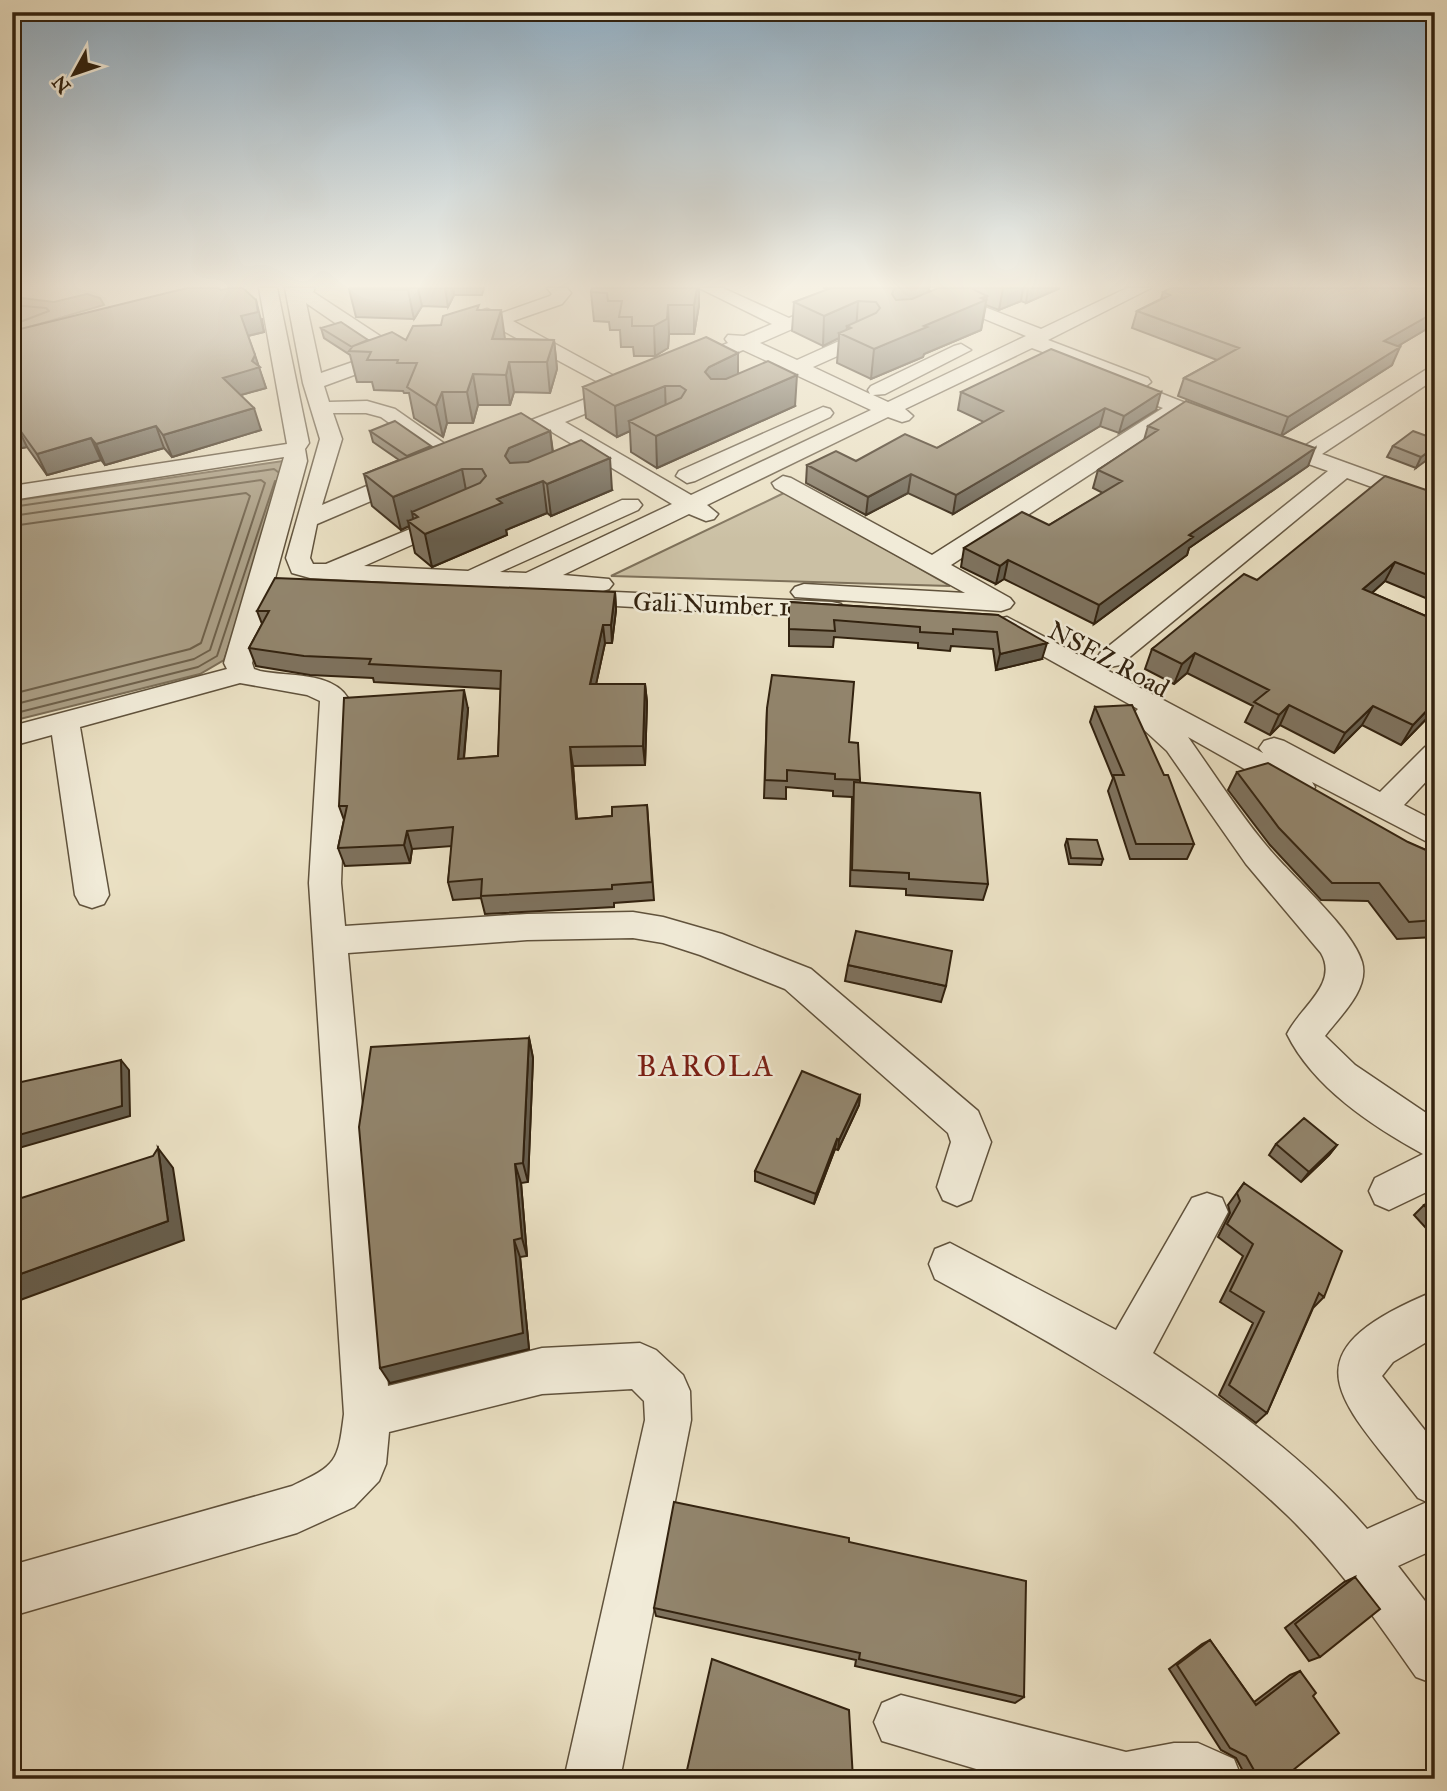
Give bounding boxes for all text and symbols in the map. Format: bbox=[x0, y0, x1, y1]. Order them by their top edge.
north arrow bbox=[38, 38, 108, 108]
text: N bbox=[47, 71, 75, 98]
street label: Gali Number 1 bbox=[632, 585, 790, 623]
street label: NSEZ Road bbox=[1043, 614, 1175, 704]
district label: BAROLA bbox=[637, 1048, 775, 1084]

